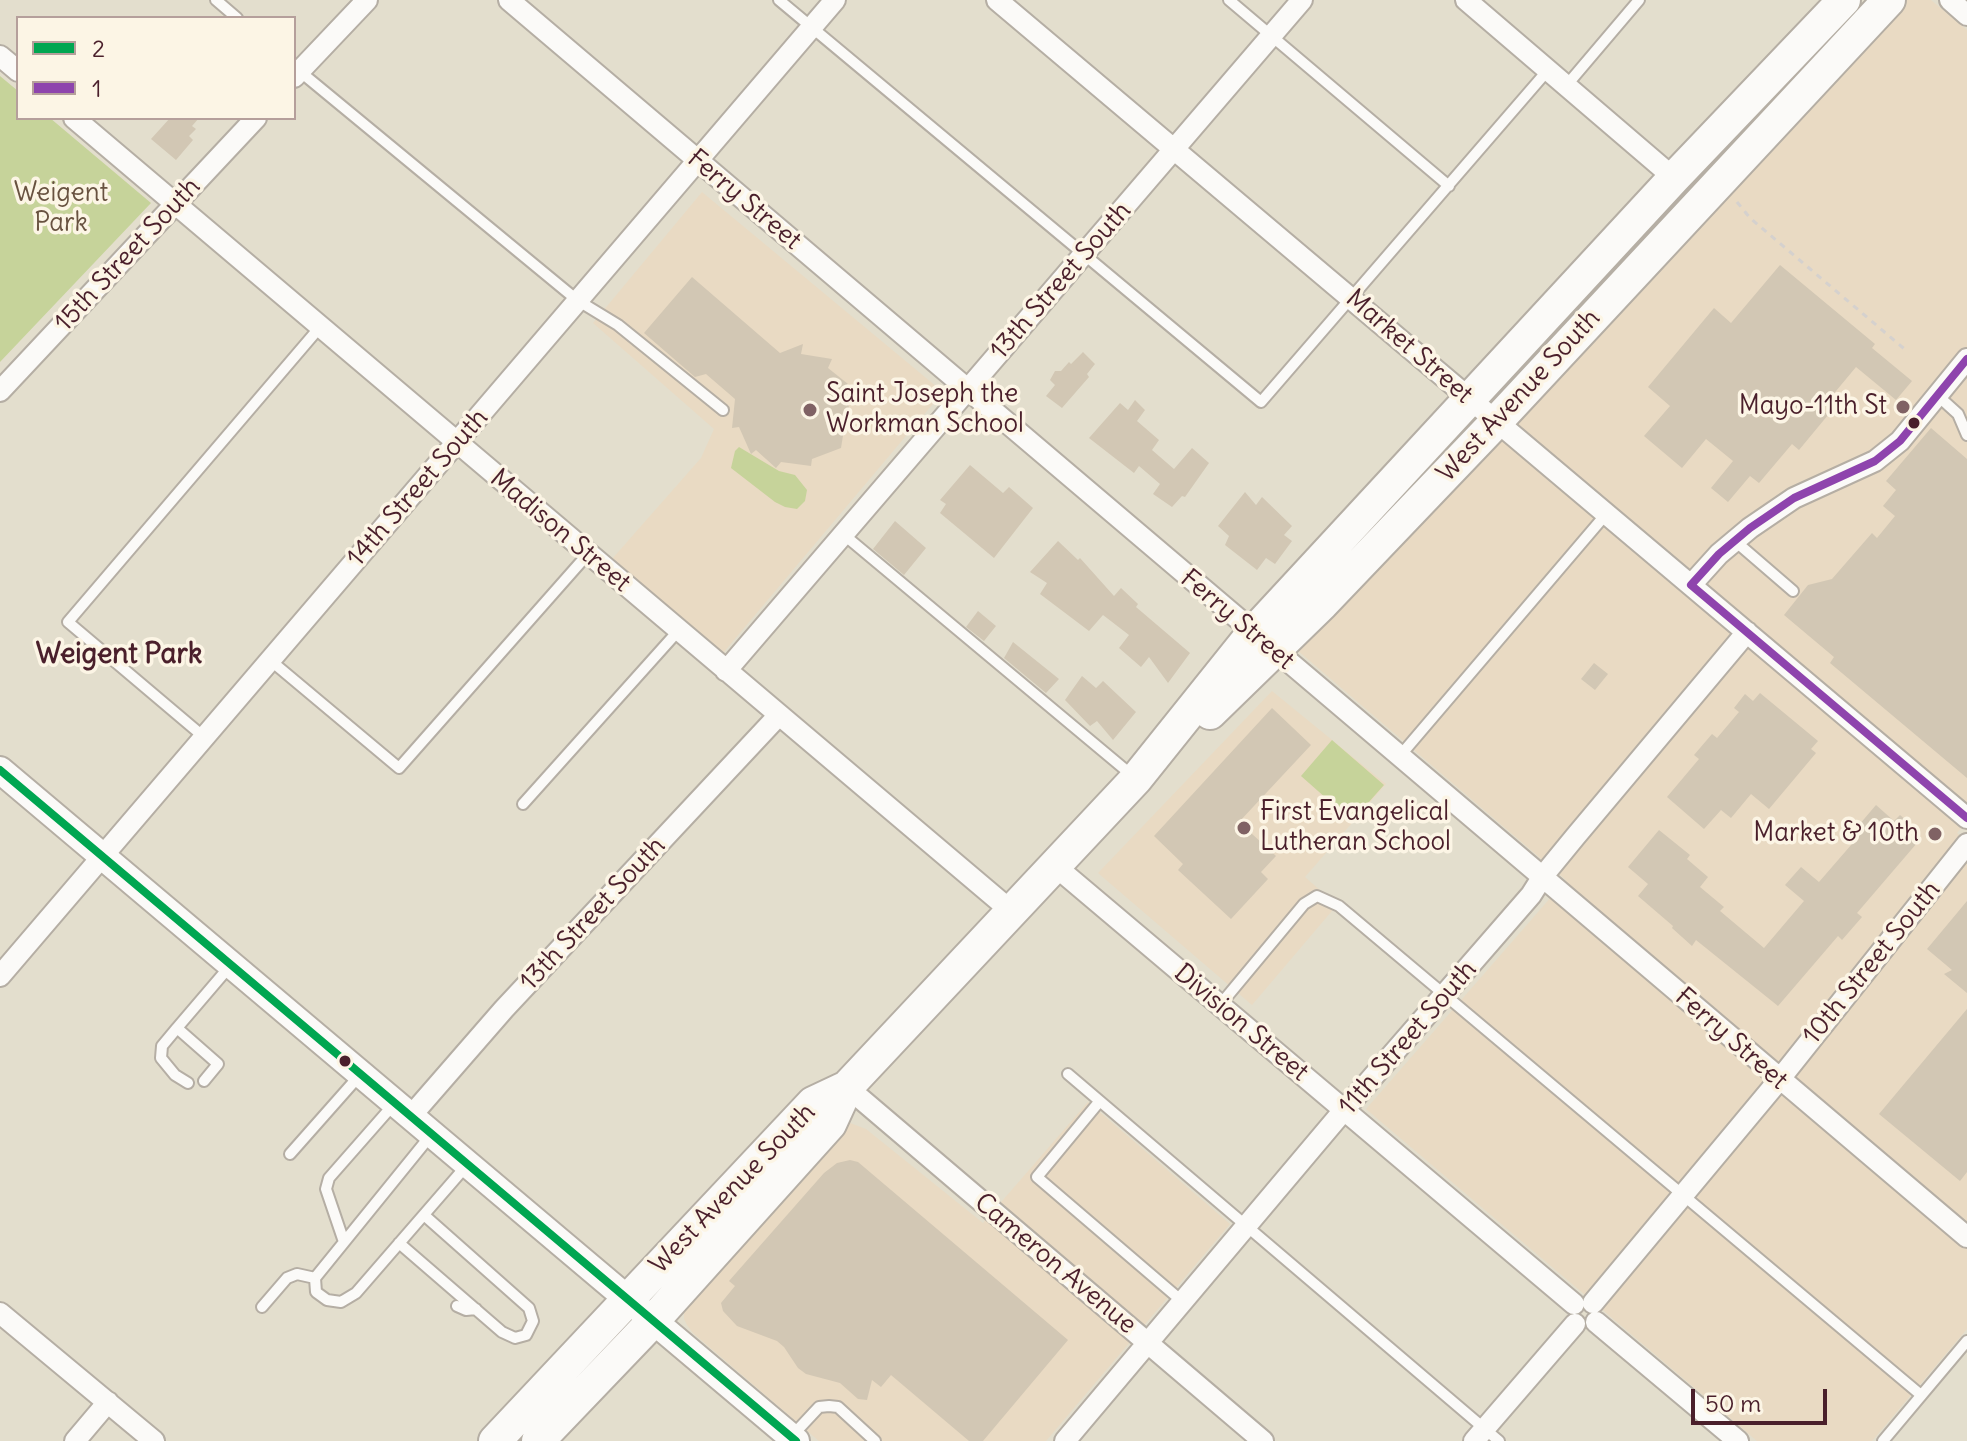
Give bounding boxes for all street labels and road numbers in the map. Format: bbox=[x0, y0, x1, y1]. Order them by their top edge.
street label: Ferry Street bbox=[681, 143, 807, 257]
street label: 15th Street South bbox=[49, 172, 207, 338]
street label: 13th Street South bbox=[984, 196, 1138, 366]
street label: Market Street bbox=[1339, 283, 1479, 411]
street label: West Avenue South bbox=[1431, 303, 1607, 489]
street label: 14th Street South bbox=[341, 403, 495, 573]
street label: Madison Street bbox=[483, 463, 637, 599]
street label: Ferry Street bbox=[1174, 563, 1300, 677]
street label: 13th Street South bbox=[514, 831, 672, 997]
street label: 10th Street South bbox=[1797, 875, 1947, 1051]
street label: 11th Street South bbox=[1333, 954, 1483, 1122]
street label: Division Street bbox=[1168, 958, 1314, 1088]
street label: Ferry Street bbox=[1668, 982, 1794, 1096]
street label: West Avenue South bbox=[644, 1097, 822, 1281]
street label: Cameron Avenue bbox=[968, 1187, 1142, 1341]

